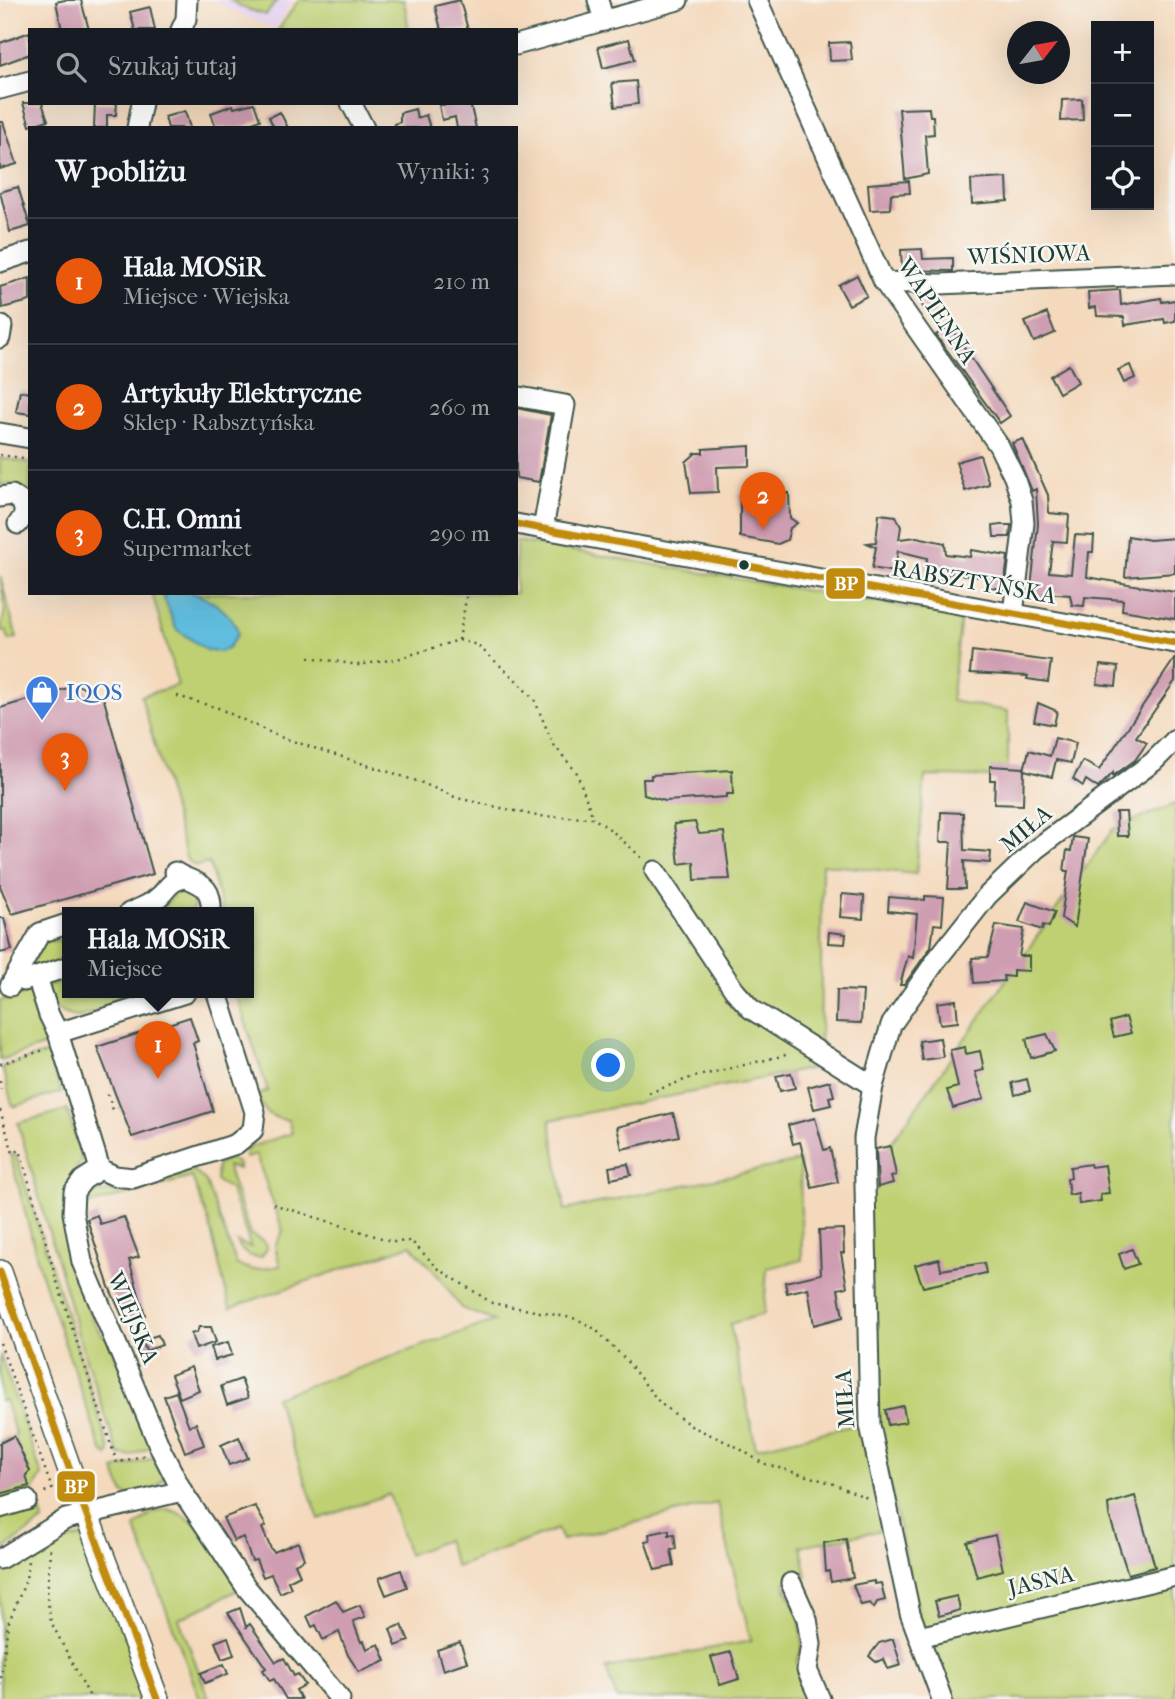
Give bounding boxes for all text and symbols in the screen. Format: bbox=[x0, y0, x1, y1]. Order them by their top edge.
north arrow bbox=[1007, 21, 1070, 84]
map controls bbox=[1091, 21, 1154, 210]
button: + bbox=[1091, 21, 1154, 84]
search box bbox=[28, 28, 518, 105]
icon: search bbox=[52, 48, 90, 86]
text: Szukaj tutaj bbox=[108, 51, 237, 82]
button: − bbox=[1091, 84, 1154, 147]
button: locate bbox=[1091, 147, 1154, 210]
text: W pobliżu bbox=[56, 154, 186, 189]
text: Wyniki: 3 bbox=[397, 158, 490, 185]
street label: WIŚNIOWA bbox=[966, 239, 1092, 271]
text: Hala MOSiR bbox=[123, 252, 264, 283]
street label: WAPIENNA bbox=[891, 252, 983, 370]
text: 1 bbox=[75, 268, 83, 295]
text: 210 m bbox=[433, 268, 490, 295]
text: Miejsce · Wiejska bbox=[123, 283, 290, 310]
text: Artykuły Elektryczne bbox=[123, 378, 362, 409]
text: 2 bbox=[73, 394, 85, 421]
text: 260 m bbox=[429, 394, 490, 421]
text: Sklep · Rabsztyńska bbox=[123, 409, 314, 436]
pin: 2 bbox=[740, 472, 786, 530]
text: C.H. Omni bbox=[123, 504, 241, 535]
text: 3 bbox=[74, 520, 84, 547]
text: 290 m bbox=[429, 520, 490, 547]
text: Supermarket bbox=[123, 535, 252, 562]
street label: RABSZTYŃSKA bbox=[890, 554, 1059, 610]
unlabelled marker bbox=[737, 558, 751, 572]
line badge: BP bbox=[825, 567, 866, 600]
text: BP bbox=[834, 573, 858, 595]
shop icon: IQOS bbox=[23, 673, 61, 722]
place label: IQOS bbox=[66, 679, 123, 706]
pin: 3 bbox=[42, 733, 88, 791]
street label: MIŁA bbox=[995, 799, 1058, 858]
popup bbox=[62, 907, 254, 998]
text: Hala MOSiR bbox=[87, 924, 229, 955]
text: Miejsce bbox=[87, 955, 162, 982]
pin: 1 bbox=[135, 1021, 181, 1079]
your location bbox=[591, 1048, 625, 1082]
street label: WIEJSKA bbox=[101, 1267, 165, 1369]
street label: MIŁA bbox=[829, 1367, 861, 1429]
line badge: BP bbox=[56, 1470, 96, 1503]
text: BP bbox=[64, 1476, 88, 1498]
street label: JASNA bbox=[1003, 1560, 1078, 1602]

